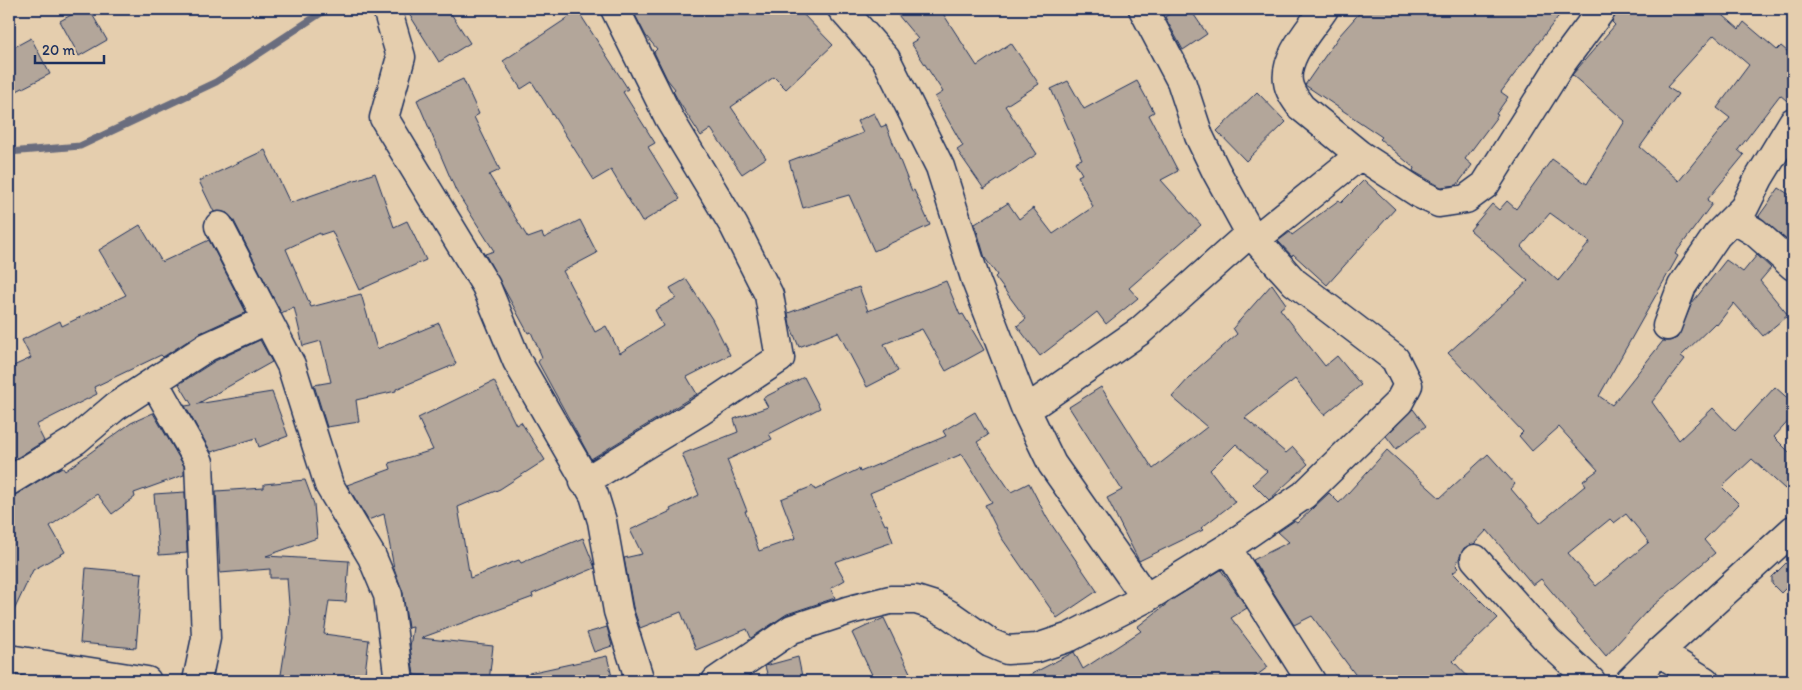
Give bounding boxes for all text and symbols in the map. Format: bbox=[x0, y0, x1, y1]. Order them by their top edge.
scale bar bbox=[35, 32, 104, 64]
text: 20 m bbox=[42, 41, 76, 59]

